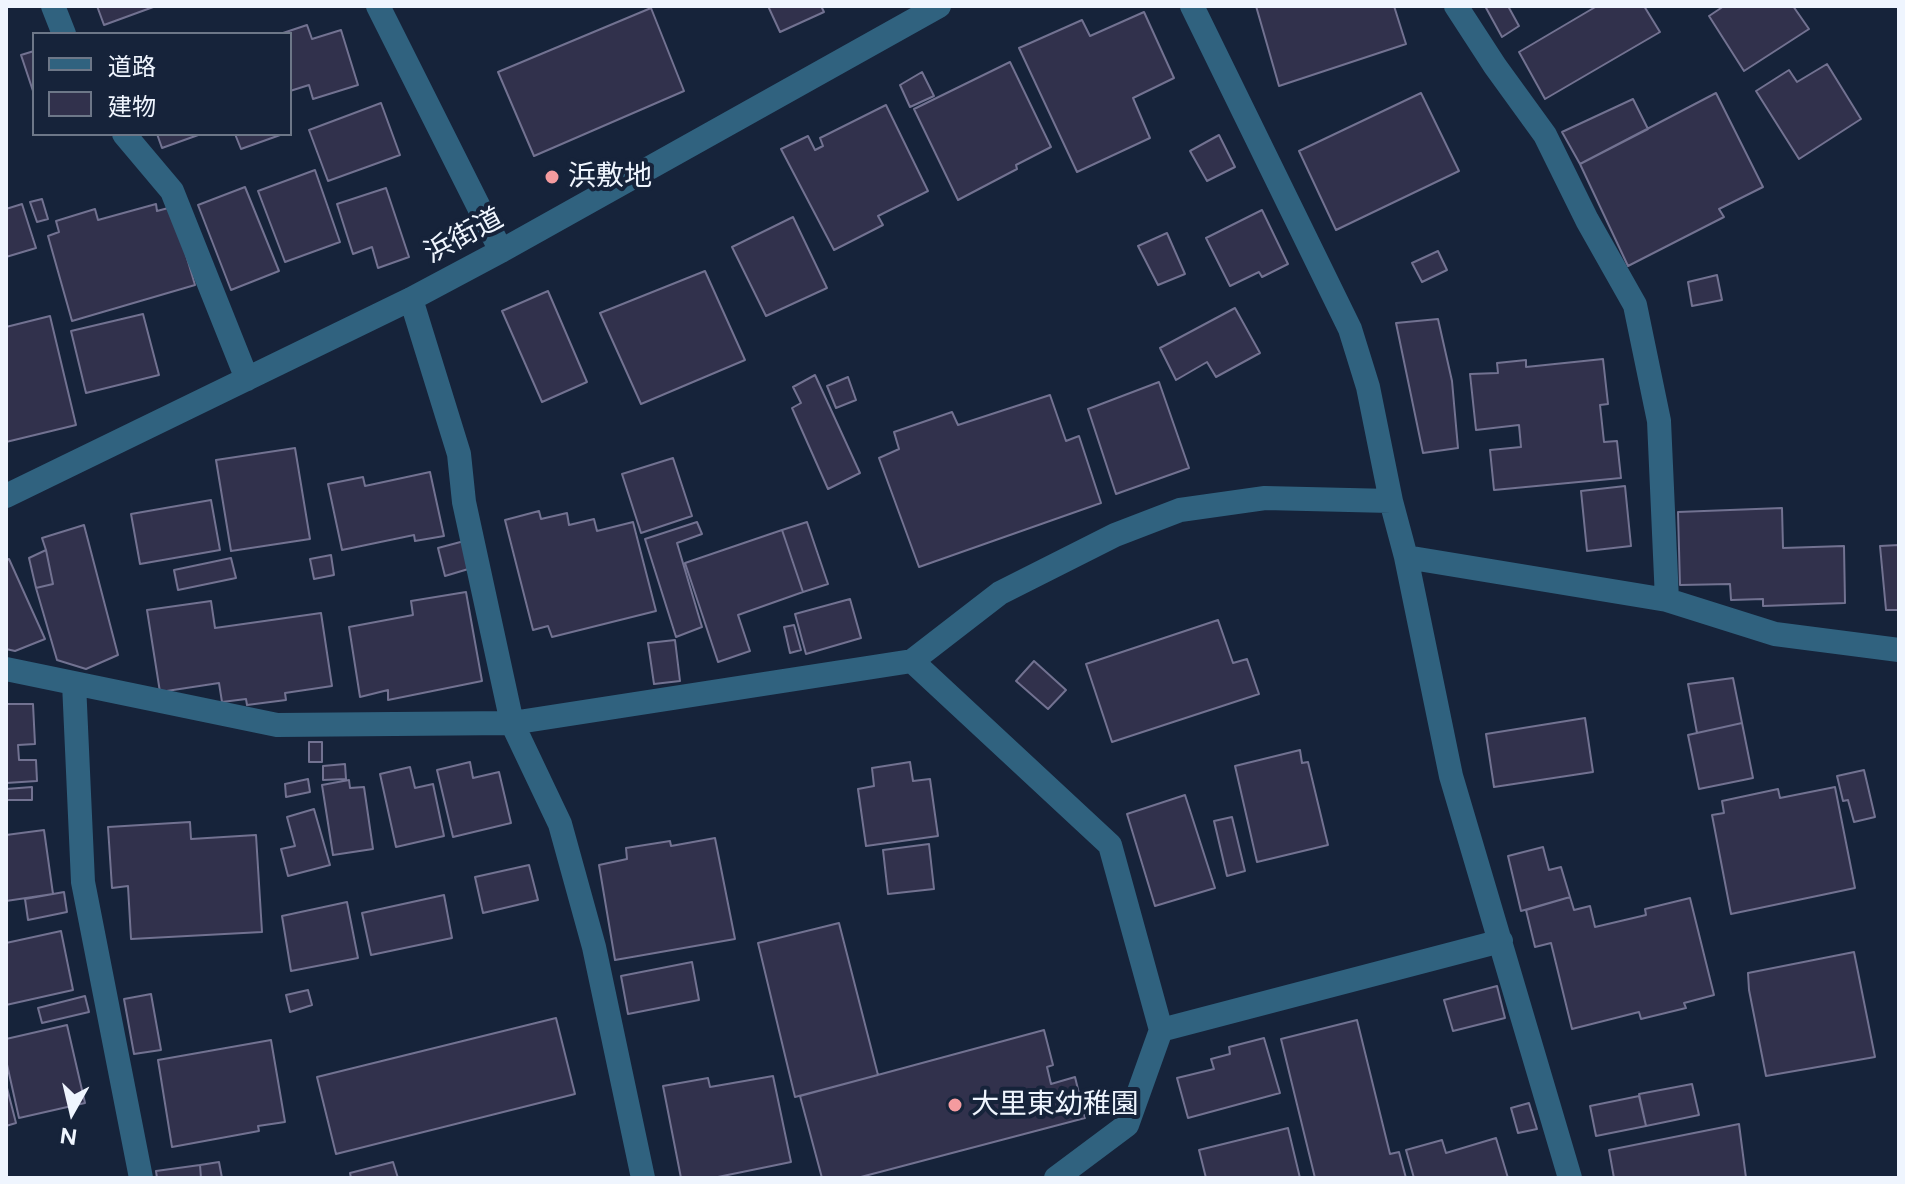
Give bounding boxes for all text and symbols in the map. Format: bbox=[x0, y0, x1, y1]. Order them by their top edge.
legend bbox=[32, 32, 292, 136]
text: 道路 bbox=[108, 52, 156, 81]
text: 建物 bbox=[108, 92, 156, 121]
place label: 浜敷地 bbox=[568, 160, 652, 194]
marker: 浜敷地 bbox=[543, 168, 561, 186]
street label: 浜街道 bbox=[419, 201, 509, 271]
north arrow bbox=[32, 1072, 112, 1152]
place label: 大里東幼稚園 bbox=[971, 1088, 1139, 1122]
marker: 大里東幼稚園 bbox=[946, 1096, 964, 1114]
text: N bbox=[58, 1122, 79, 1151]

